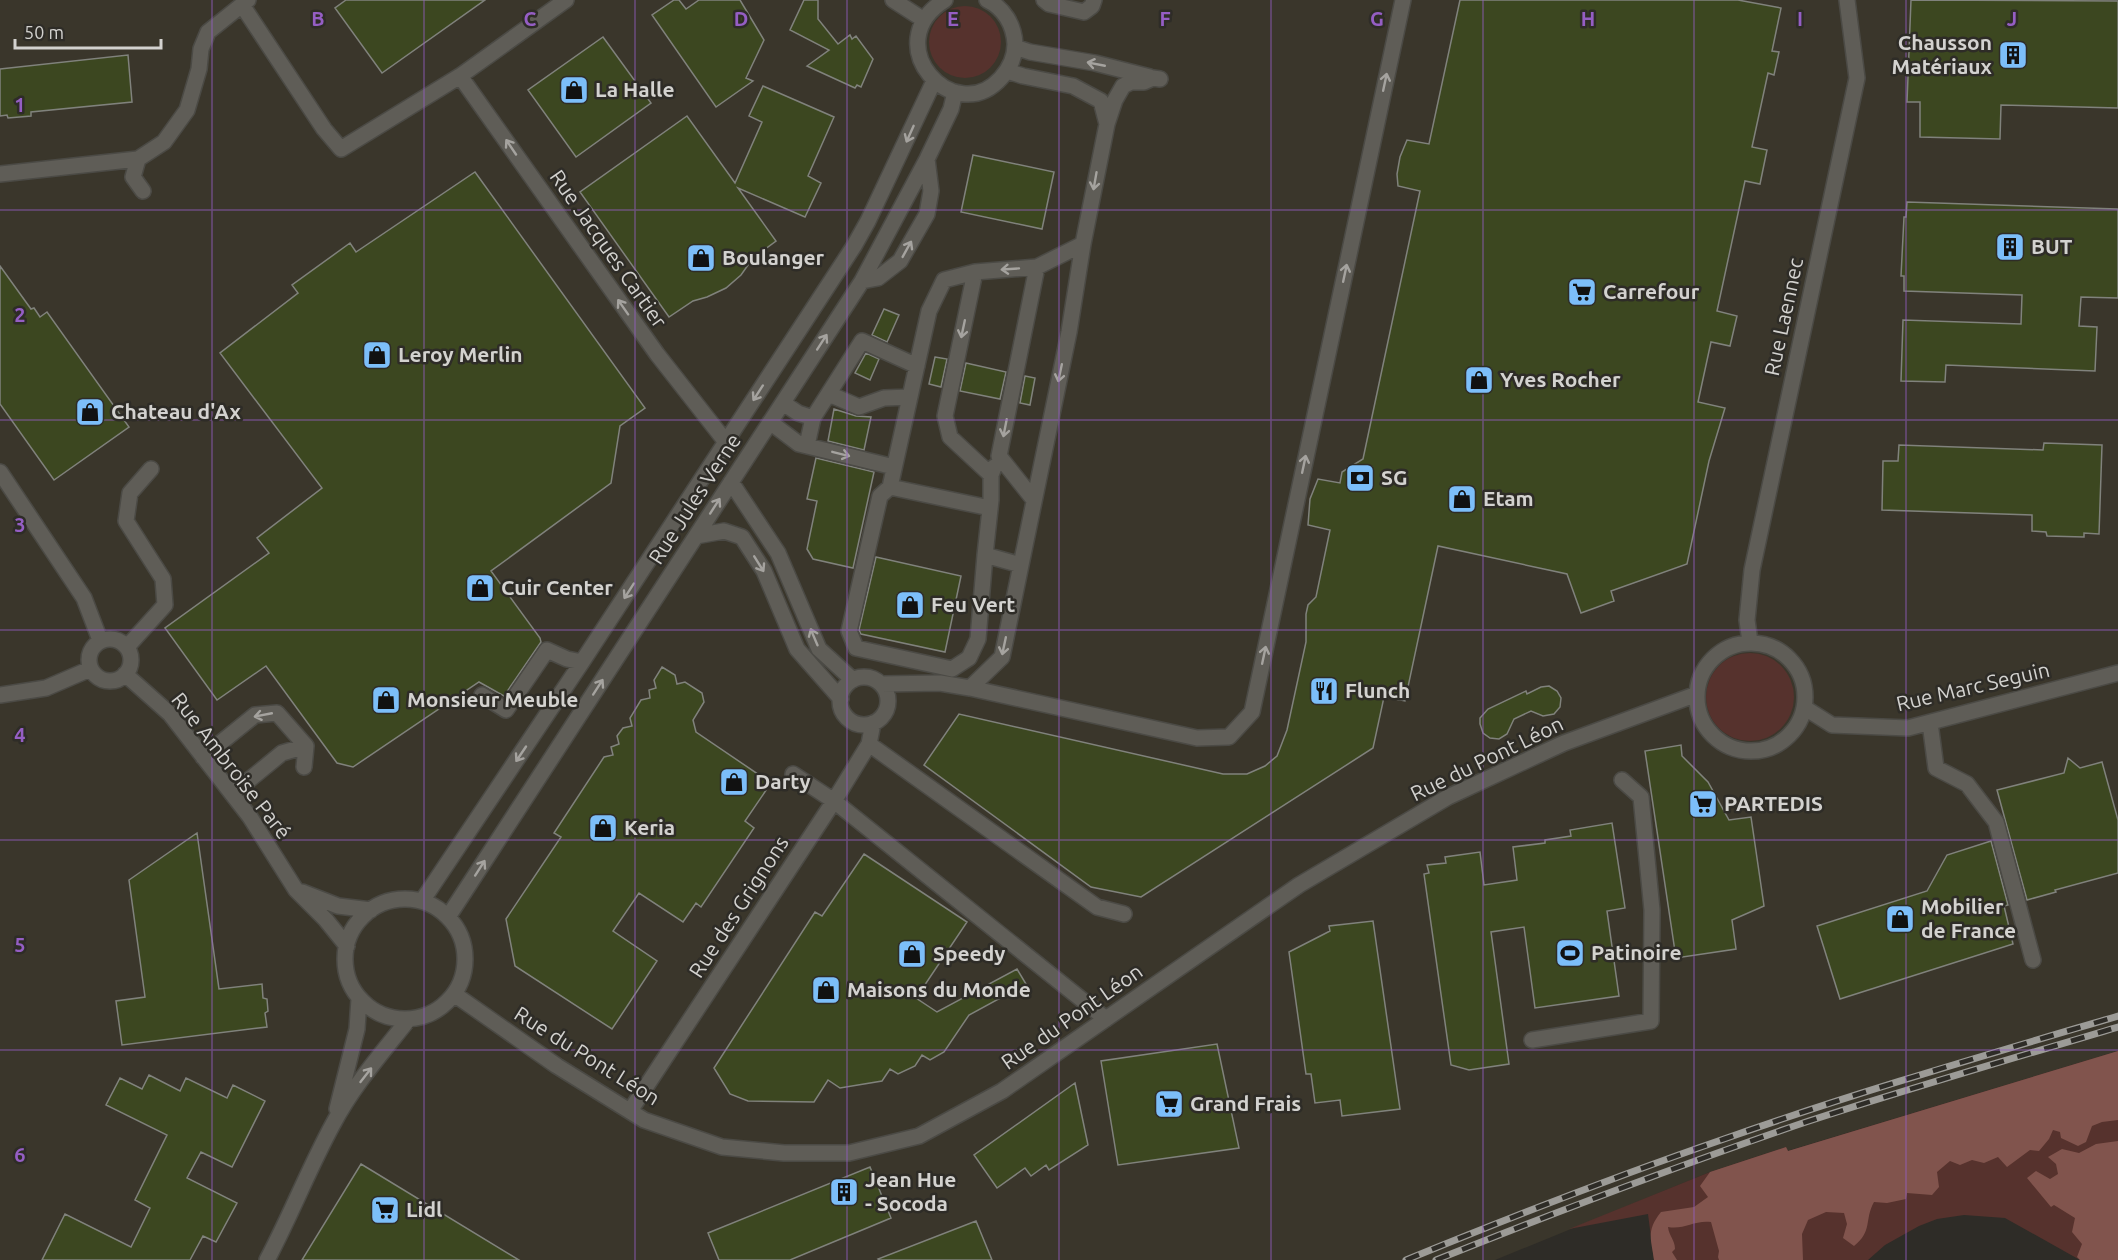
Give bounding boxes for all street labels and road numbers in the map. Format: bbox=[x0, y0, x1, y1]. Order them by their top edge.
street label: Rue Jacques Cartier bbox=[545, 165, 672, 332]
street label: Rue Laennec bbox=[1759, 255, 1807, 378]
street label: Rue Jules Verne bbox=[643, 429, 745, 568]
street label: Rue Marc Seguin bbox=[1894, 657, 2052, 715]
street label: Rue Ambroise Paré bbox=[167, 687, 296, 843]
street label: Rue du Pont Léon bbox=[1406, 711, 1567, 805]
street label: Rue des Grignons bbox=[684, 831, 793, 982]
street label: Rue du Pont Léon bbox=[996, 959, 1147, 1074]
street label: Rue du Pont Léon bbox=[510, 1001, 665, 1110]

